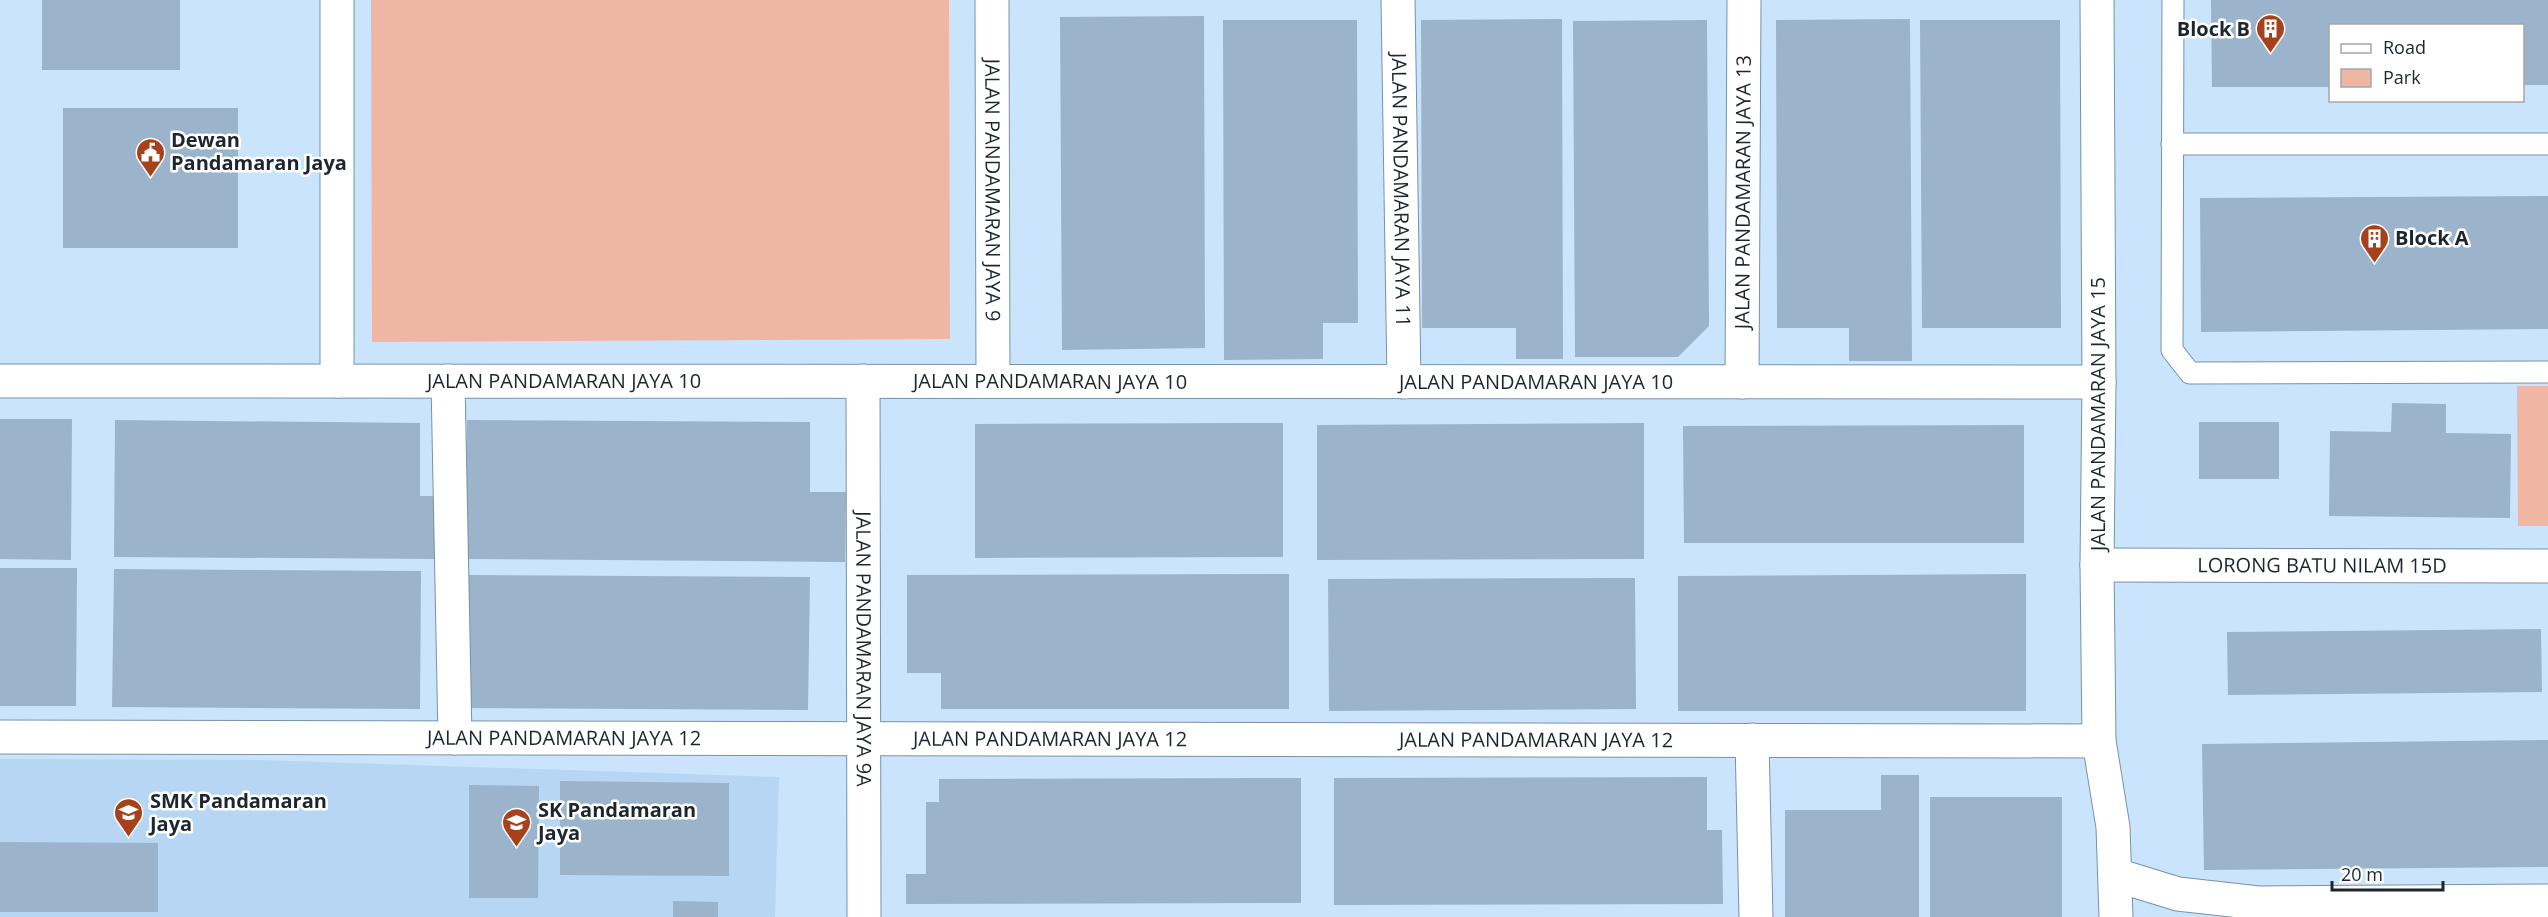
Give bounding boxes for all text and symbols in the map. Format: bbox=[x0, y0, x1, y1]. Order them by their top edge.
building icon: Block B bbox=[2255, 13, 2287, 55]
place label: Block B bbox=[2177, 15, 2250, 42]
legend bbox=[2329, 24, 2524, 102]
text: Road bbox=[2383, 35, 2426, 59]
street label: JALAN PANDAMARAN JAYA 11 bbox=[1386, 51, 1417, 327]
street label: JALAN PANDAMARAN JAYA 13 bbox=[1728, 55, 1757, 331]
street label: JALAN PANDAMARAN JAYA 9 bbox=[979, 57, 1007, 321]
text: Park bbox=[2383, 65, 2421, 89]
place label: Dewan Pandamaran Jaya bbox=[171, 126, 347, 176]
public building icon: Dewan Pandamaran Jaya bbox=[134, 136, 166, 178]
building icon: Block A bbox=[2358, 222, 2390, 264]
place label: Block A bbox=[2395, 224, 2469, 251]
street label: JALAN PANDAMARAN JAYA 15 bbox=[2084, 277, 2111, 553]
street label: JALAN PANDAMARAN JAYA 10 bbox=[425, 367, 701, 394]
street label: JALAN PANDAMARAN JAYA 10 bbox=[911, 367, 1187, 395]
street label: JALAN PANDAMARAN JAYA 10 bbox=[1397, 368, 1673, 395]
street label: JALAN PANDAMARAN JAYA 9A bbox=[850, 509, 878, 787]
street label: LORONG BATU NILAM 15D bbox=[2197, 551, 2447, 579]
street label: JALAN PANDAMARAN JAYA 12 bbox=[425, 724, 701, 751]
street label: JALAN PANDAMARAN JAYA 12 bbox=[911, 725, 1187, 752]
street label: JALAN PANDAMARAN JAYA 12 bbox=[1397, 726, 1673, 753]
place label: SMK Pandamaran Jaya bbox=[148, 787, 327, 837]
school or university icon: SMK Pandamaran Jaya bbox=[113, 796, 145, 838]
place label: SK Pandamaran Jaya bbox=[536, 796, 696, 846]
school or university icon: SK Pandamaran Jaya bbox=[501, 806, 533, 848]
scale bar bbox=[2332, 854, 2443, 892]
text: 20 m bbox=[2341, 862, 2383, 886]

